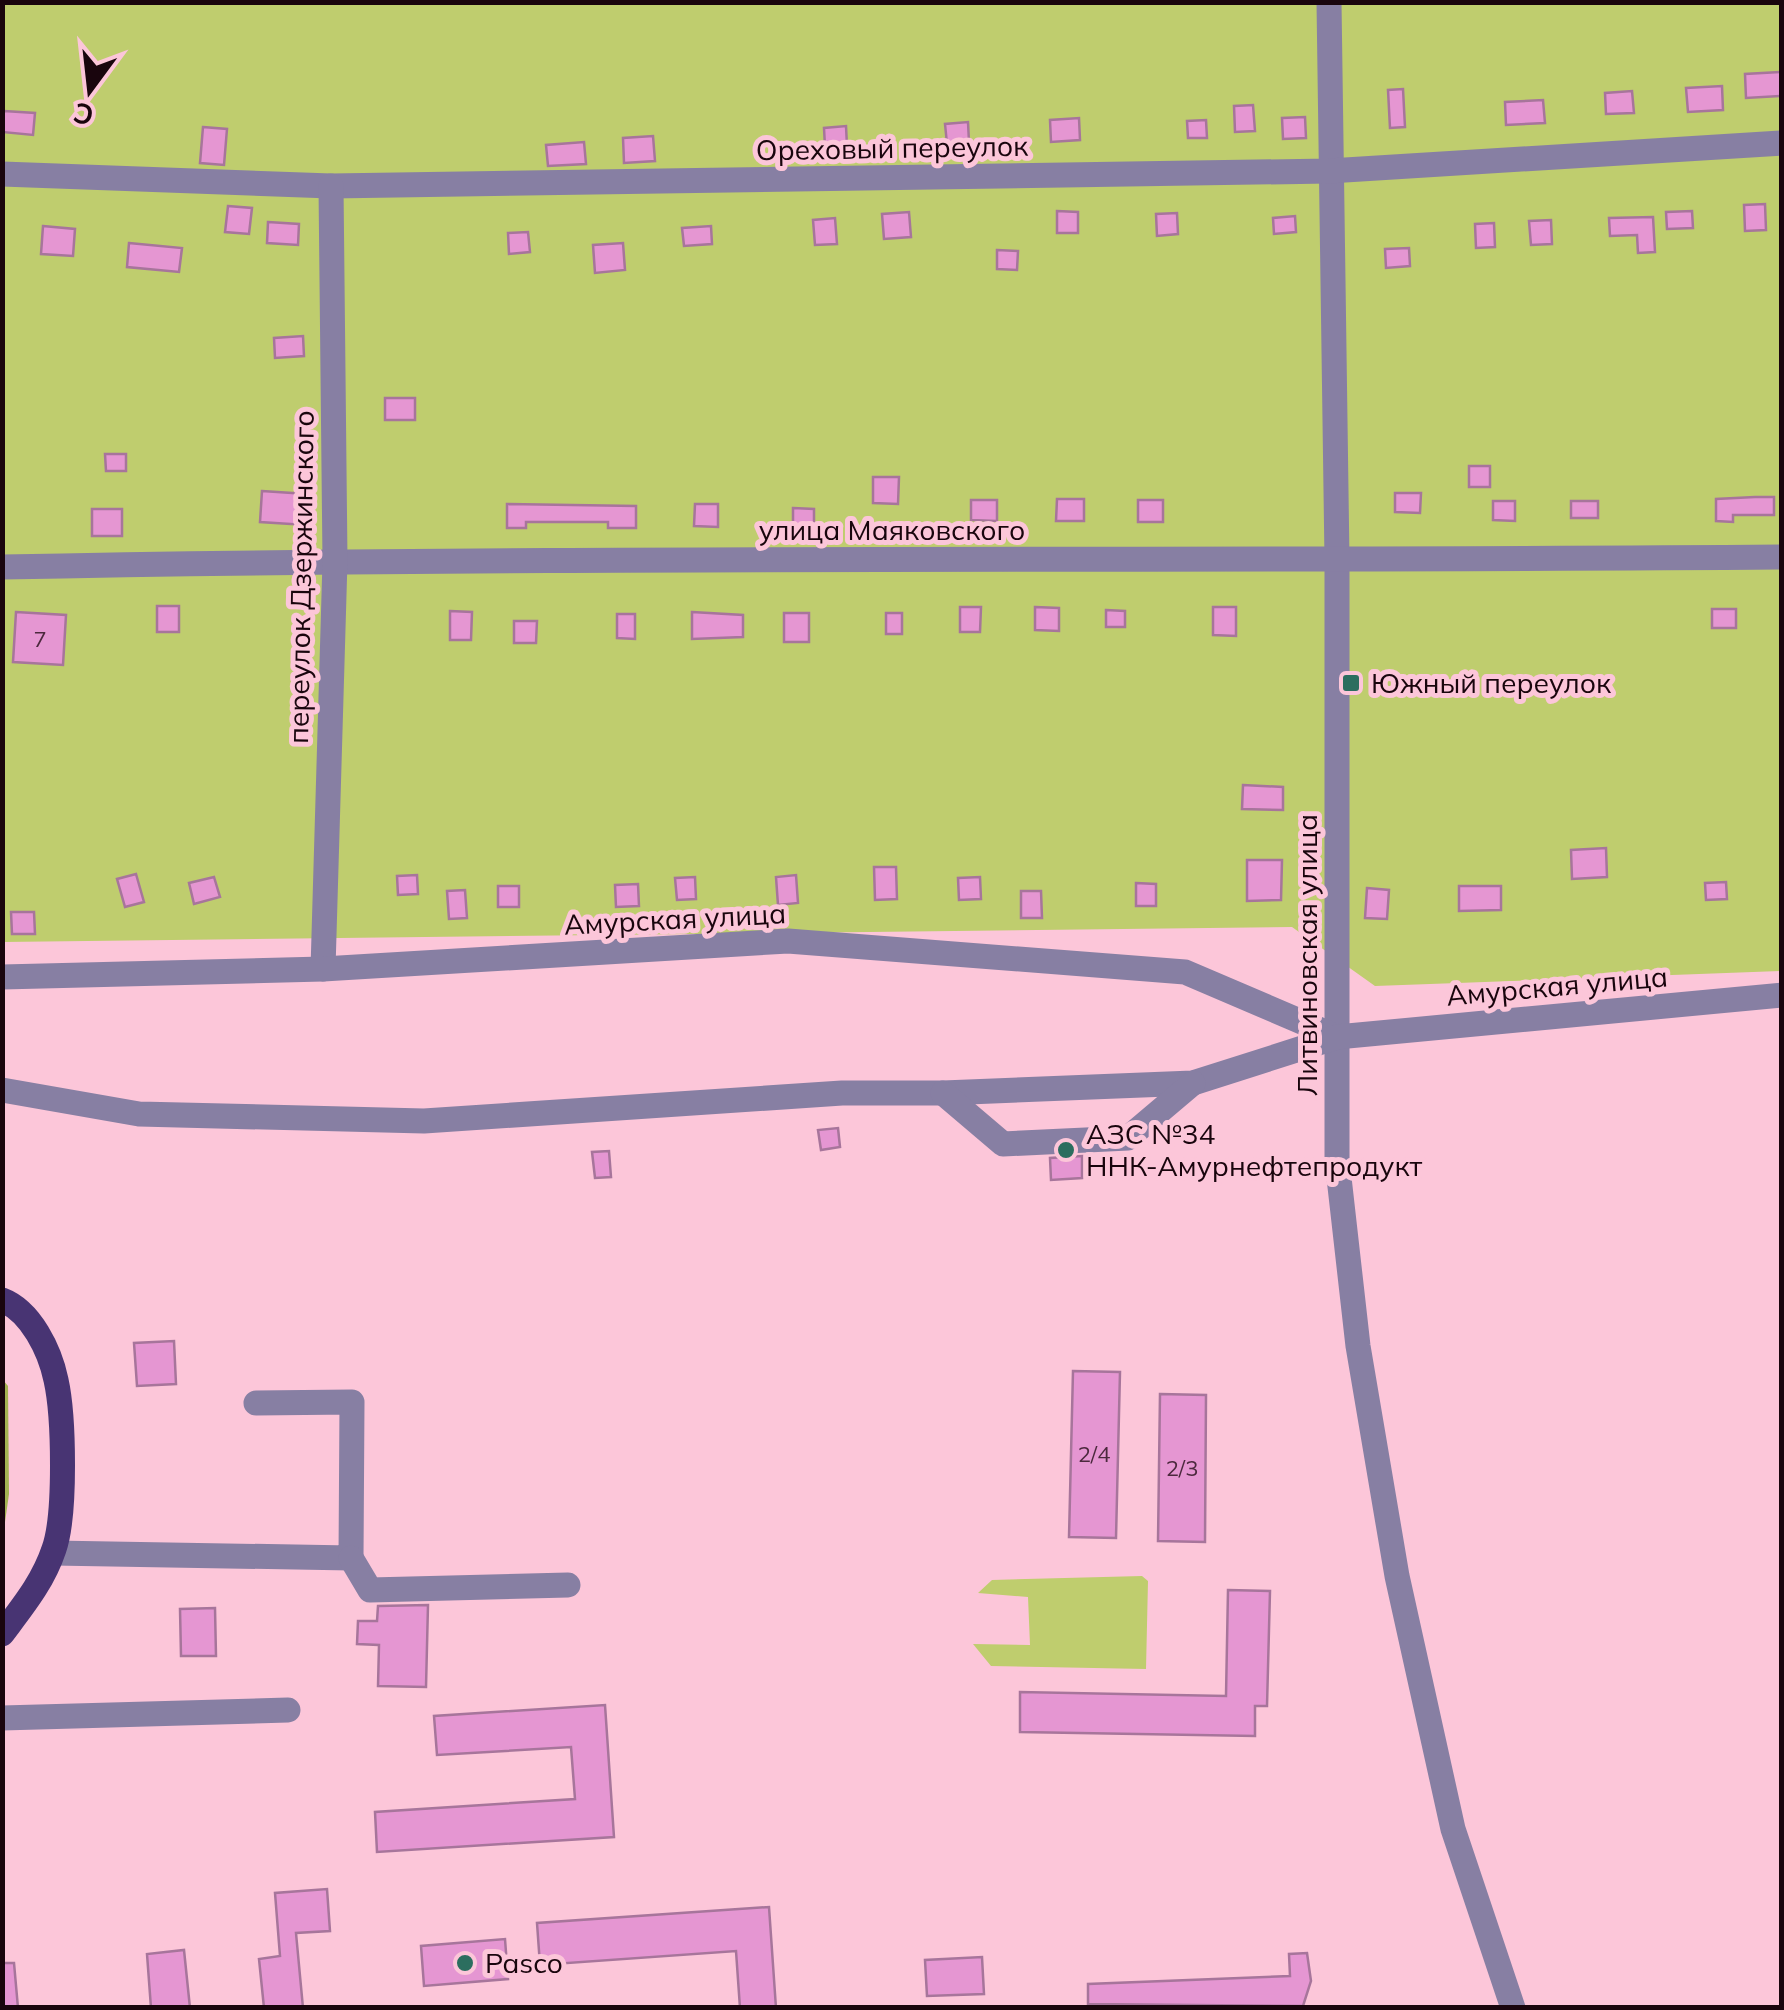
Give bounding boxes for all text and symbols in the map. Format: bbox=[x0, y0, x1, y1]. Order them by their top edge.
north arrow bbox=[40, 40, 140, 140]
text: С bbox=[70, 95, 97, 134]
street label: Ореховый переулок bbox=[756, 128, 1029, 167]
street label: переулок Дзержинского bbox=[280, 410, 321, 744]
street label: улица Маяковского bbox=[759, 512, 1025, 547]
house number: 7 bbox=[33, 625, 47, 653]
place label: Южный переулок bbox=[1371, 665, 1612, 700]
marker: Южный переулок bbox=[1340, 672, 1362, 694]
street label: Литвиновская улица bbox=[1289, 814, 1324, 1096]
street label: Амурская улица bbox=[563, 895, 787, 942]
street label: Амурская улица bbox=[1445, 958, 1669, 1013]
place label: АЗС №34 ННК-Амурнефтепродукт bbox=[1086, 1116, 1422, 1183]
marker: АЗС №34 ННК-Амурнефтепродукт bbox=[1055, 1139, 1077, 1161]
house number: 2/4 bbox=[1078, 1440, 1110, 1468]
house number: 2/3 bbox=[1166, 1454, 1198, 1482]
place label: Pasco bbox=[485, 1945, 563, 1980]
marker: Pasco bbox=[454, 1952, 476, 1974]

